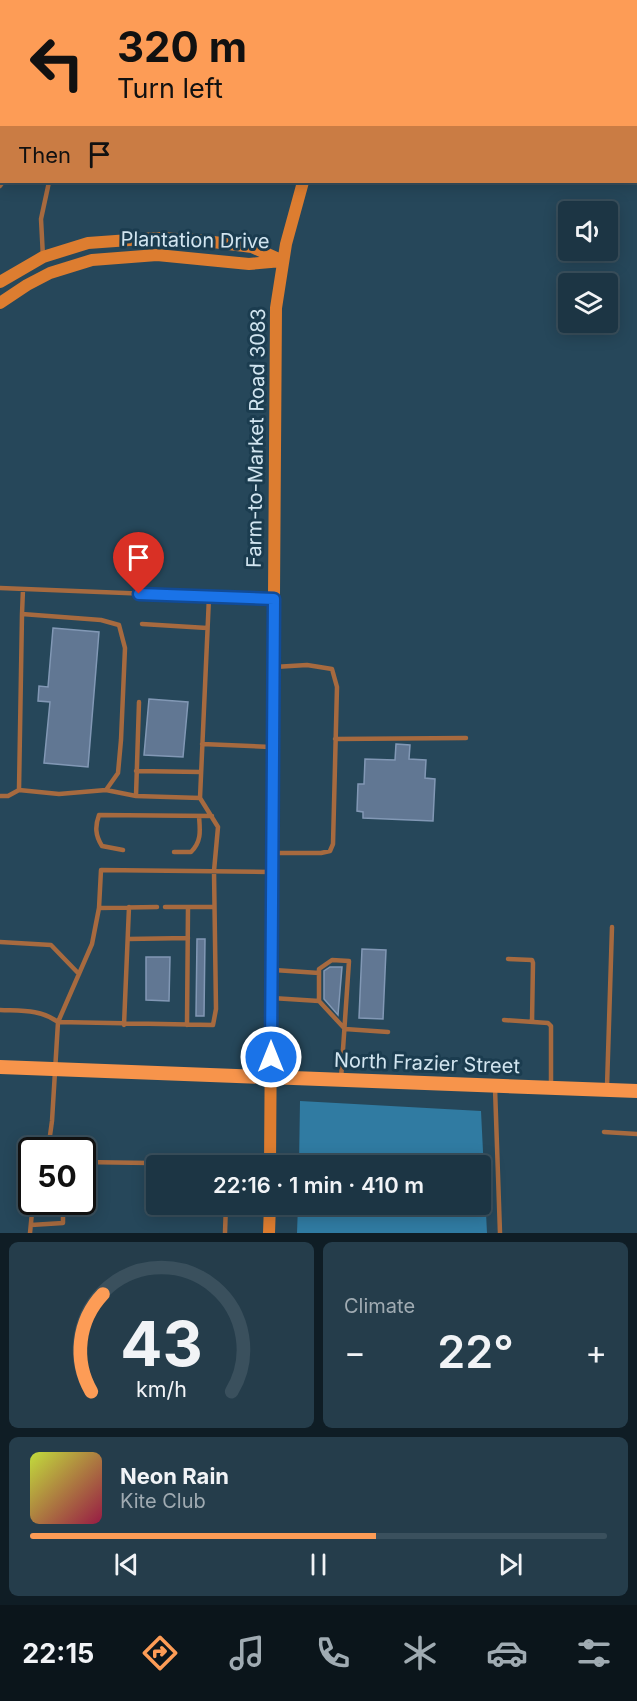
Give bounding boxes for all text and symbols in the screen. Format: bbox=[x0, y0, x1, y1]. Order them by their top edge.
text: 320 m bbox=[117, 21, 247, 72]
icon: left bbox=[18, 24, 96, 102]
text: Turn left bbox=[117, 72, 223, 105]
icon: arrive bbox=[83, 138, 116, 171]
text: Then bbox=[18, 142, 71, 168]
map controls bbox=[558, 201, 618, 333]
button: sound bbox=[558, 201, 618, 261]
street label: Plantation Drive bbox=[120, 227, 270, 253]
button: layers bbox=[558, 273, 618, 333]
street label: Farm-to-Market Road 3083 bbox=[242, 308, 270, 568]
pin bbox=[113, 532, 164, 594]
icon: arrive bbox=[122, 541, 155, 574]
position arrow bbox=[239, 1025, 303, 1089]
street label: North Frazier Street bbox=[334, 1048, 521, 1078]
speed limit sign: 50 bbox=[18, 1137, 96, 1215]
text: 22:16 · 1 min · 410 m bbox=[213, 1172, 424, 1198]
text: Climate bbox=[344, 1294, 415, 1318]
text: 43 bbox=[120, 1306, 203, 1381]
text: 22° bbox=[437, 1324, 514, 1379]
text: − bbox=[344, 1332, 366, 1372]
text: + bbox=[585, 1332, 607, 1372]
text: km/h bbox=[136, 1376, 187, 1402]
text: Neon Rain bbox=[120, 1463, 229, 1489]
text: Kite Club bbox=[120, 1489, 206, 1513]
icon: previous bbox=[110, 1548, 143, 1581]
icon: pause bbox=[302, 1548, 335, 1581]
icon: next bbox=[494, 1548, 527, 1581]
icon: directions bbox=[139, 1632, 181, 1674]
icon: music bbox=[226, 1632, 268, 1674]
icon: phone bbox=[312, 1632, 354, 1674]
icon: climate bbox=[399, 1632, 441, 1674]
icon: car bbox=[486, 1632, 528, 1674]
icon: filters bbox=[573, 1632, 615, 1674]
text: 22:15 bbox=[22, 1637, 94, 1670]

